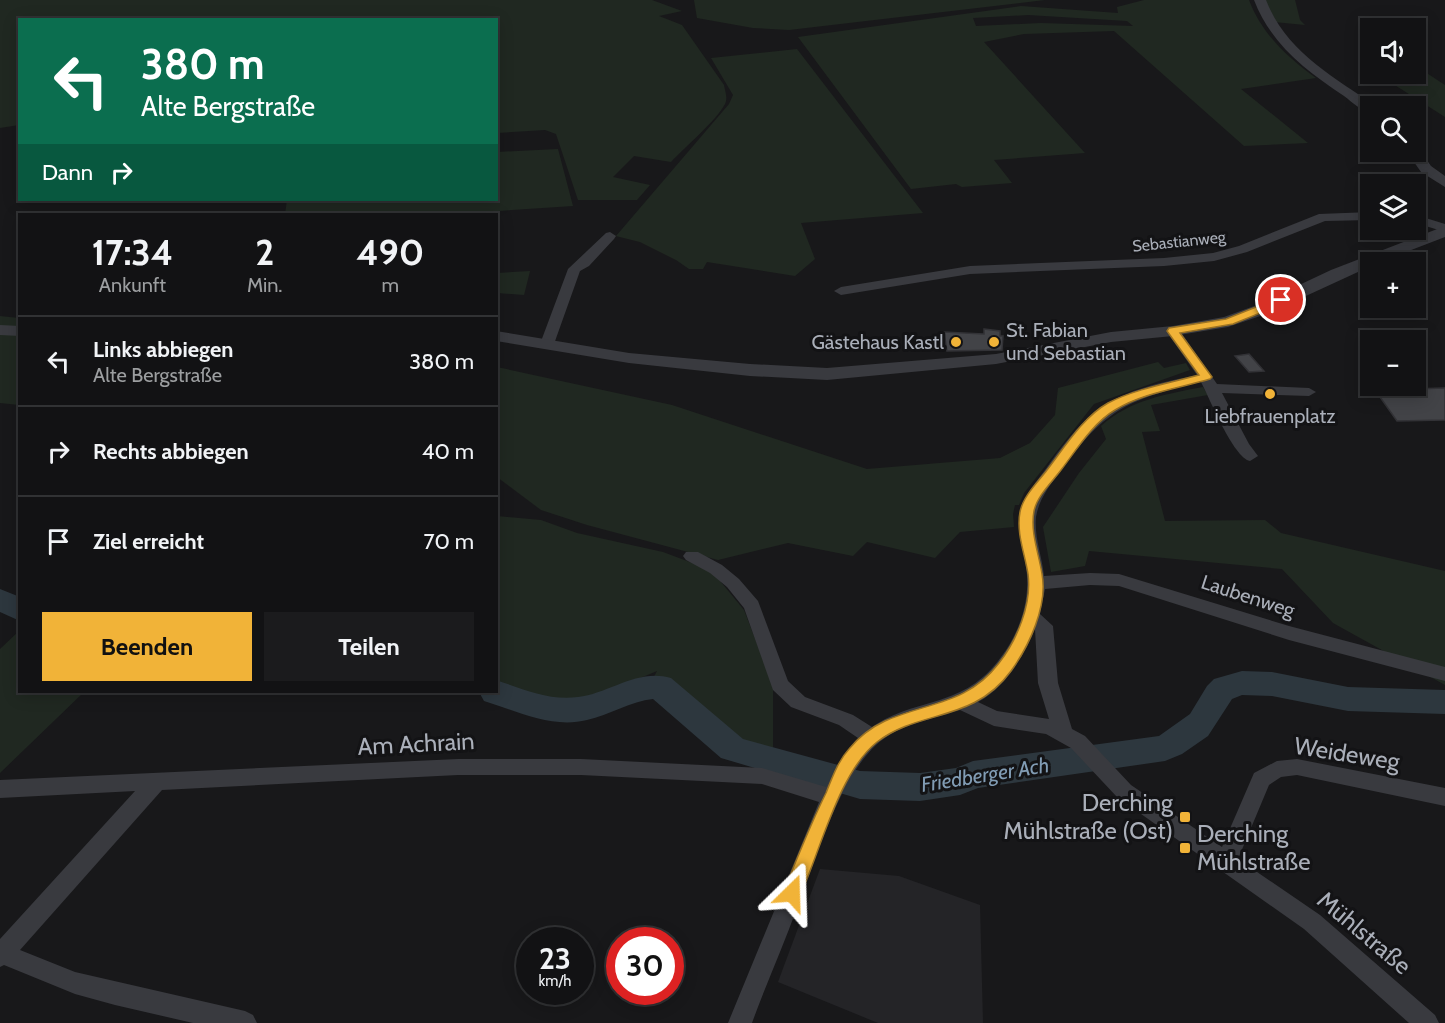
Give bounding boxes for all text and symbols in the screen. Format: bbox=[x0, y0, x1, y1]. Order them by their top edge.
map controls bbox=[1360, 18, 1426, 396]
button: sound bbox=[1360, 18, 1426, 84]
text: 380 m bbox=[141, 38, 265, 90]
icon: left bbox=[42, 42, 120, 120]
text: Alte Bergstraße bbox=[141, 90, 315, 123]
button: search bbox=[1360, 96, 1426, 162]
icon: right bbox=[105, 156, 138, 189]
text: Dann bbox=[42, 159, 93, 186]
button: layers bbox=[1360, 174, 1426, 240]
street label: Sebastianweg bbox=[1131, 227, 1228, 256]
text: 17:34 bbox=[92, 230, 173, 274]
text: 2 bbox=[255, 230, 274, 274]
text: 490 bbox=[356, 230, 424, 274]
button: + bbox=[1360, 252, 1426, 318]
text: Ankunft bbox=[99, 273, 166, 297]
text: Min. bbox=[247, 273, 283, 297]
text: m bbox=[381, 273, 399, 297]
pin bbox=[1255, 274, 1306, 325]
icon: arrive bbox=[1264, 283, 1297, 316]
place label: St. Fabian und Sebastian bbox=[1006, 318, 1126, 365]
place label: Gästehaus Kastl bbox=[811, 330, 944, 354]
button: − bbox=[1360, 330, 1426, 396]
marker: Gästehaus Kastl bbox=[949, 335, 963, 349]
marker: St. Fabian und Sebastian bbox=[987, 335, 1001, 349]
text: Links abbiegen bbox=[93, 336, 233, 363]
icon: left bbox=[42, 345, 75, 378]
text: 380 m bbox=[409, 348, 474, 375]
text: Alte Bergstraße bbox=[93, 363, 222, 387]
marker: Liebfrauenplatz bbox=[1263, 387, 1277, 401]
place label: Liebfrauenplatz bbox=[1204, 404, 1336, 428]
icon: right bbox=[42, 435, 75, 468]
text: Rechts abbiegen bbox=[93, 438, 249, 465]
text: 40 m bbox=[422, 438, 474, 465]
icon: arrive bbox=[42, 525, 75, 558]
text: Ziel erreicht bbox=[93, 528, 204, 555]
text: 70 m bbox=[424, 528, 474, 555]
street label: Laubenweg bbox=[1198, 570, 1299, 623]
button: Beenden bbox=[42, 612, 252, 681]
button: Teilen bbox=[264, 612, 474, 681]
street label: Am Achrain bbox=[357, 726, 475, 761]
street label: Weideweg bbox=[1292, 731, 1403, 776]
water label: Friedberger Ach bbox=[919, 752, 1051, 797]
place label: Derching Mühlstraße (Ost) bbox=[1003, 788, 1174, 845]
marker: Derching Mühlstraße (Ost) bbox=[1178, 810, 1192, 824]
place label: Derching Mühlstraße bbox=[1197, 819, 1310, 876]
marker: Derching Mühlstraße bbox=[1178, 841, 1192, 855]
position arrow bbox=[760, 861, 824, 925]
street label: Mühlstraße bbox=[1312, 885, 1417, 980]
speed limit sign: 30 bbox=[606, 927, 684, 1005]
text: 23 bbox=[539, 940, 571, 977]
text: km/h bbox=[539, 972, 571, 990]

